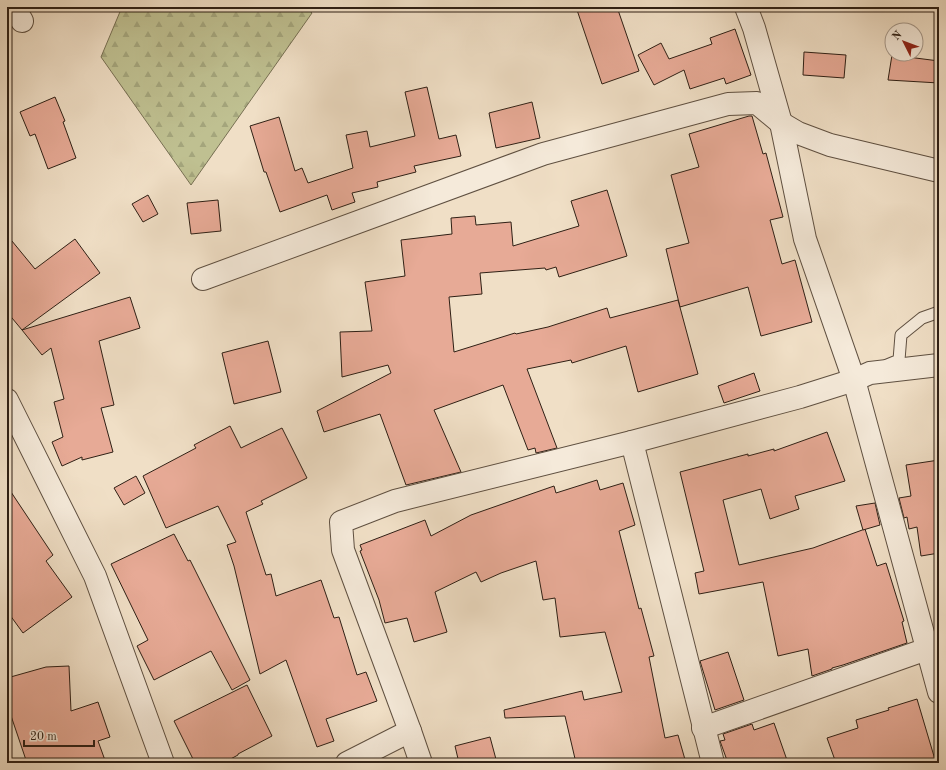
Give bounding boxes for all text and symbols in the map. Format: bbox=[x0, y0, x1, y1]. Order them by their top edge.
north arrow bbox=[884, 22, 924, 62]
text: N bbox=[891, 29, 905, 43]
scale bar bbox=[24, 722, 94, 748]
text: 20 m bbox=[30, 731, 57, 743]

